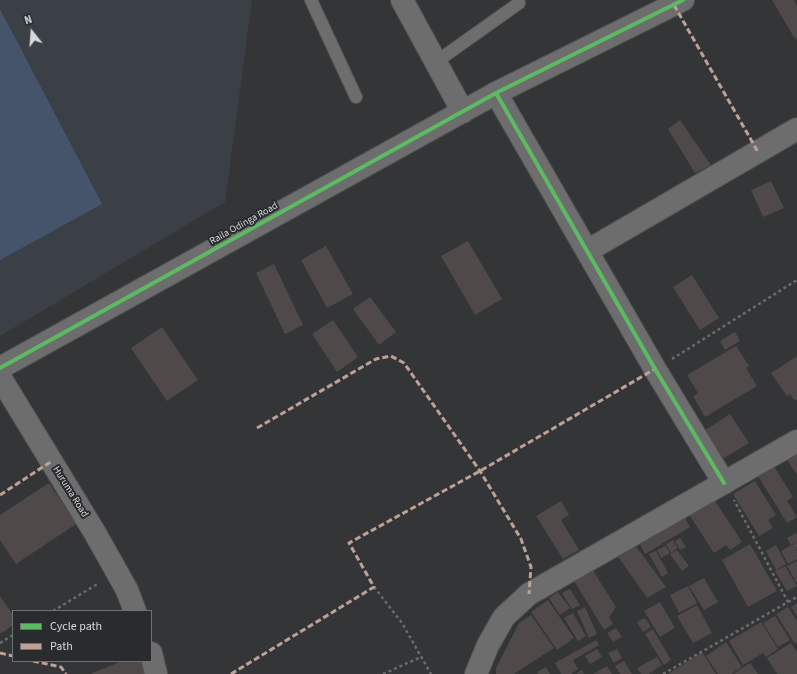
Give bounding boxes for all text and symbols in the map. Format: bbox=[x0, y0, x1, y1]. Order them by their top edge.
north arrow bbox=[12, 12, 52, 52]
text: N bbox=[23, 12, 34, 28]
street label: Raila Odinga Road bbox=[208, 200, 280, 248]
street label: Huruma Road bbox=[50, 464, 90, 520]
legend bbox=[12, 610, 152, 662]
text: Cycle path bbox=[50, 618, 102, 635]
text: Path bbox=[50, 638, 73, 655]

